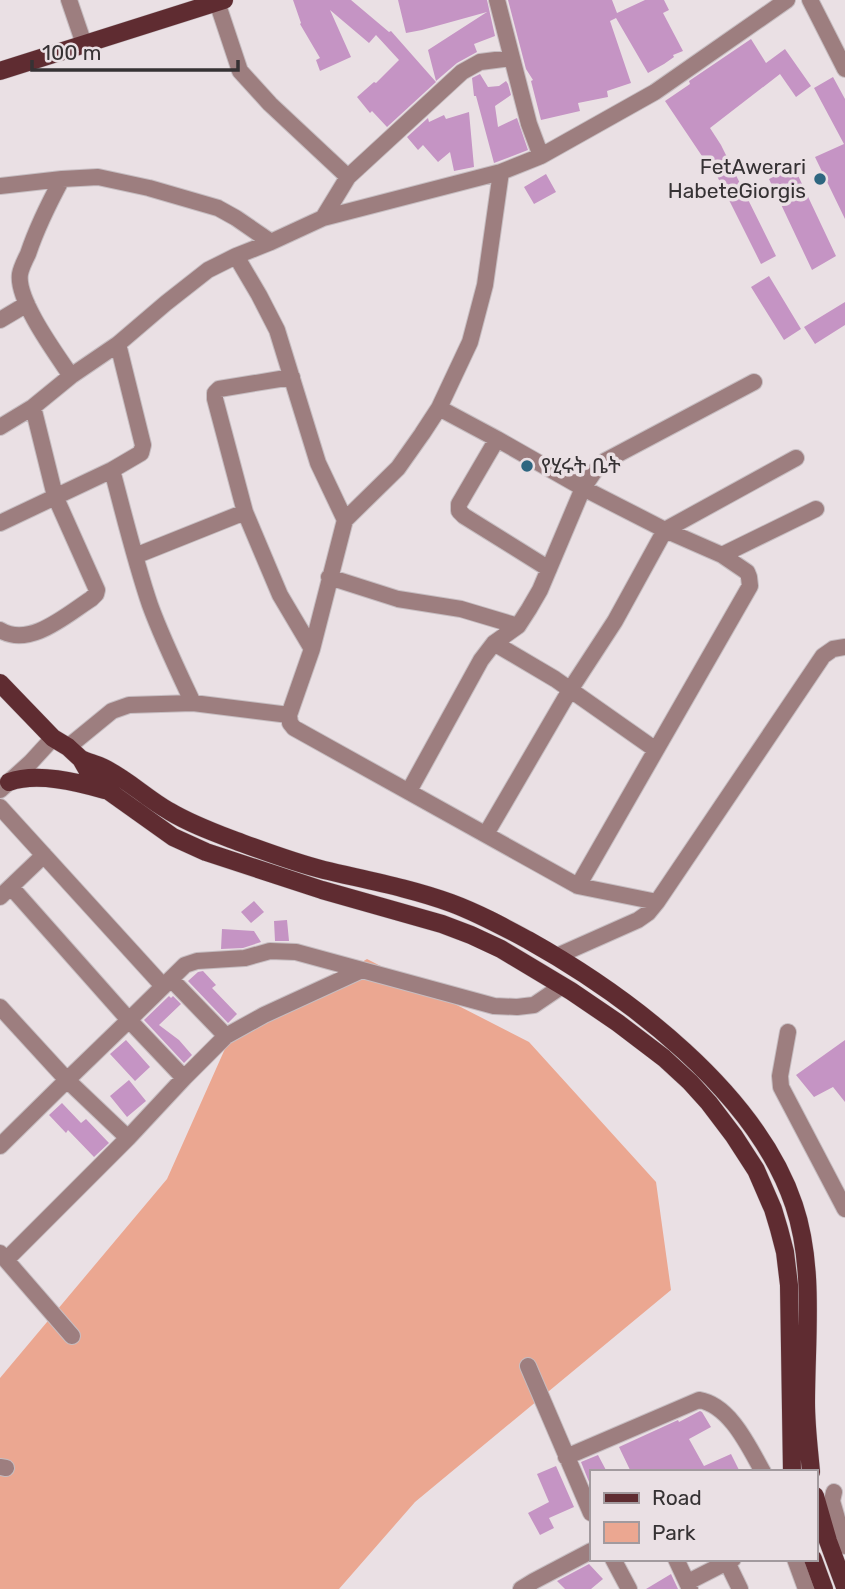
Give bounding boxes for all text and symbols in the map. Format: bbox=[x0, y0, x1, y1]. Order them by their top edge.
scale bar bbox=[32, 28, 238, 72]
text: 100 m bbox=[42, 40, 101, 65]
place label: FetAwerari HabeteGiorgis bbox=[668, 154, 806, 203]
marker: FetAwerari HabeteGiorgis bbox=[812, 171, 828, 187]
place label: የሂሩት ቤት bbox=[541, 453, 621, 478]
marker: የሂሩት ቤት bbox=[519, 458, 535, 474]
legend bbox=[590, 1470, 817, 1561]
text: Road bbox=[652, 1485, 702, 1510]
text: Park bbox=[652, 1520, 696, 1545]

